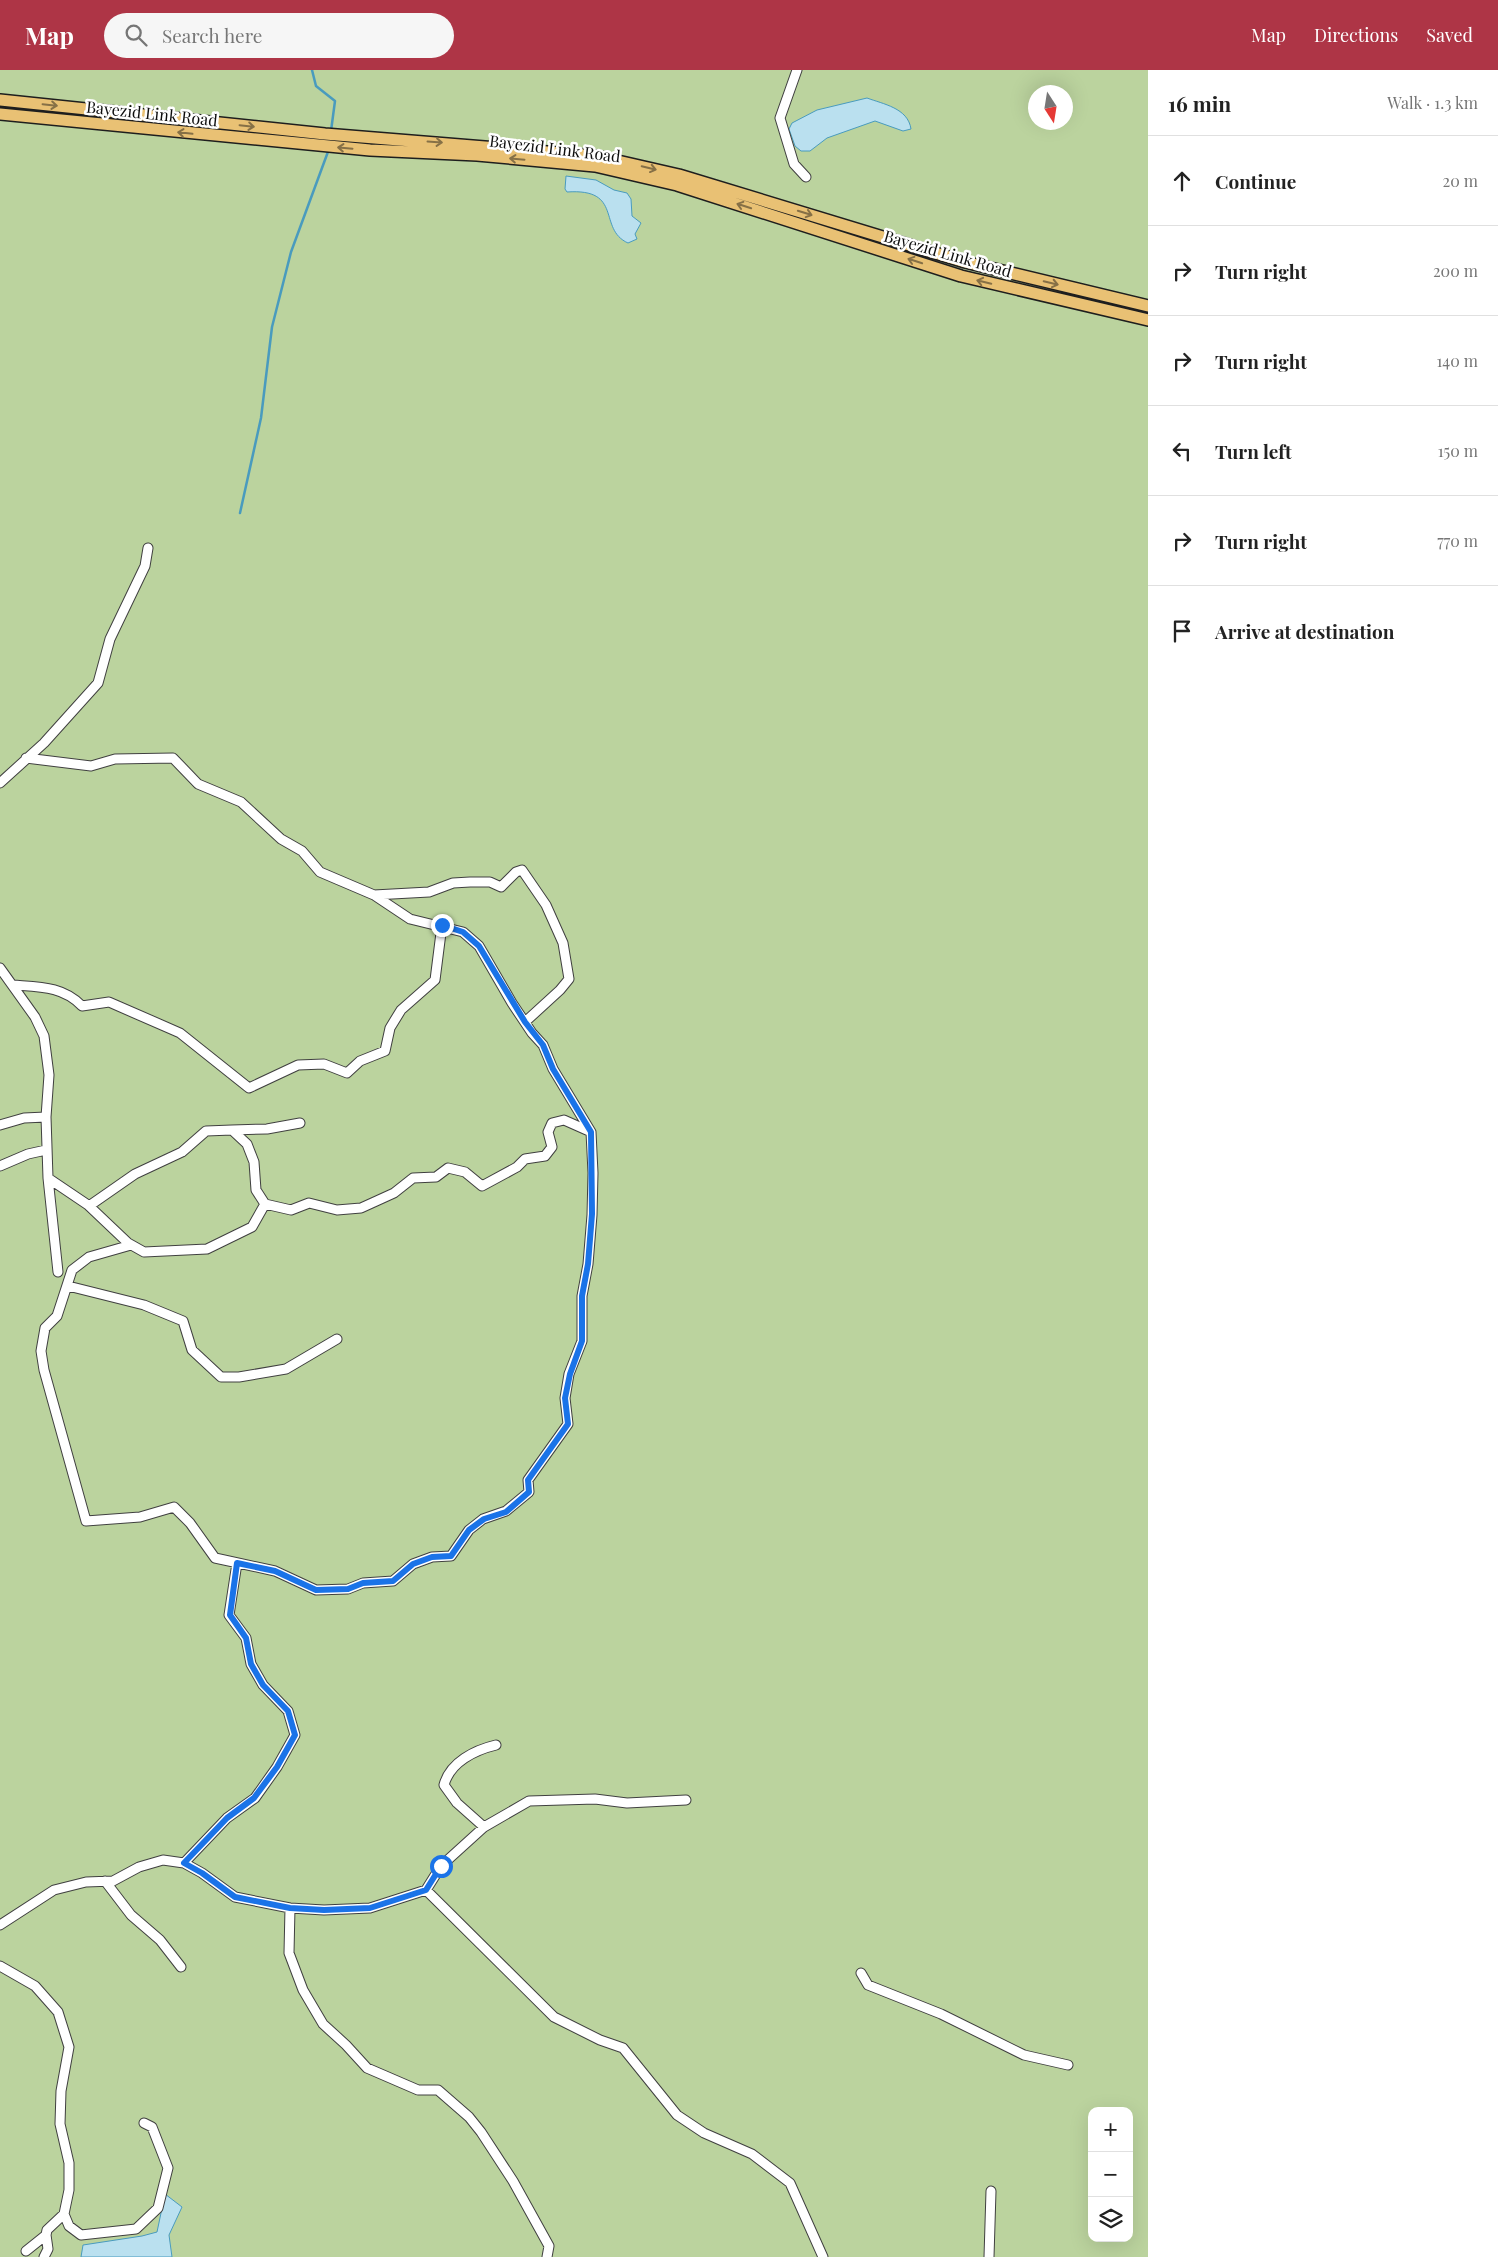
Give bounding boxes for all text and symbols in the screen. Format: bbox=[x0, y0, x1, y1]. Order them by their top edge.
search box bbox=[104, 13, 454, 58]
text: Map bbox=[25, 19, 74, 51]
icon: search bbox=[122, 21, 150, 49]
text: Search here bbox=[162, 22, 262, 48]
text: Map bbox=[1251, 23, 1286, 47]
text: Directions bbox=[1314, 23, 1398, 47]
text: Saved bbox=[1426, 23, 1473, 47]
north arrow bbox=[1028, 85, 1073, 130]
text: 16 min bbox=[1168, 89, 1231, 117]
text: Walk · 1.3 km bbox=[1387, 92, 1478, 113]
street label: Bayezid Link Road bbox=[85, 96, 219, 130]
one-way arrow bbox=[42, 101, 58, 110]
one-way arrow bbox=[238, 121, 254, 131]
one-way arrow bbox=[178, 128, 194, 137]
street label: Bayezid Link Road bbox=[488, 130, 622, 166]
one-way arrow bbox=[427, 138, 443, 147]
one-way arrow bbox=[338, 143, 354, 153]
one-way arrow bbox=[509, 154, 525, 164]
one-way arrow bbox=[640, 164, 656, 173]
icon: ahead bbox=[1168, 167, 1196, 195]
text: Continue bbox=[1215, 168, 1296, 194]
text: 20 m bbox=[1443, 170, 1478, 191]
one-way arrow bbox=[736, 201, 752, 211]
one-way arrow bbox=[796, 209, 812, 219]
street label: Bayezid Link Road bbox=[882, 225, 1014, 281]
one-way arrow bbox=[907, 256, 923, 266]
icon: right bbox=[1168, 257, 1196, 285]
text: Turn right bbox=[1215, 258, 1307, 284]
text: 200 m bbox=[1433, 260, 1478, 281]
one-way arrow bbox=[976, 277, 992, 286]
one-way arrow bbox=[1043, 279, 1059, 288]
icon: right bbox=[1168, 347, 1196, 375]
text: Turn right bbox=[1215, 348, 1307, 374]
text: 140 m bbox=[1436, 350, 1478, 371]
icon: left bbox=[1168, 437, 1196, 465]
text: Turn left bbox=[1215, 438, 1292, 464]
text: 150 m bbox=[1438, 440, 1478, 461]
icon: right bbox=[1168, 527, 1196, 555]
text: Turn right bbox=[1215, 528, 1307, 554]
text: 770 m bbox=[1437, 530, 1478, 551]
icon: arrive bbox=[1168, 617, 1196, 645]
text: Arrive at destination bbox=[1215, 618, 1395, 644]
route end bbox=[431, 914, 454, 937]
route start bbox=[430, 1855, 453, 1878]
map controls bbox=[1088, 2107, 1133, 2242]
button: + bbox=[1088, 2107, 1133, 2152]
button: − bbox=[1088, 2152, 1133, 2197]
button: layers bbox=[1088, 2197, 1133, 2242]

